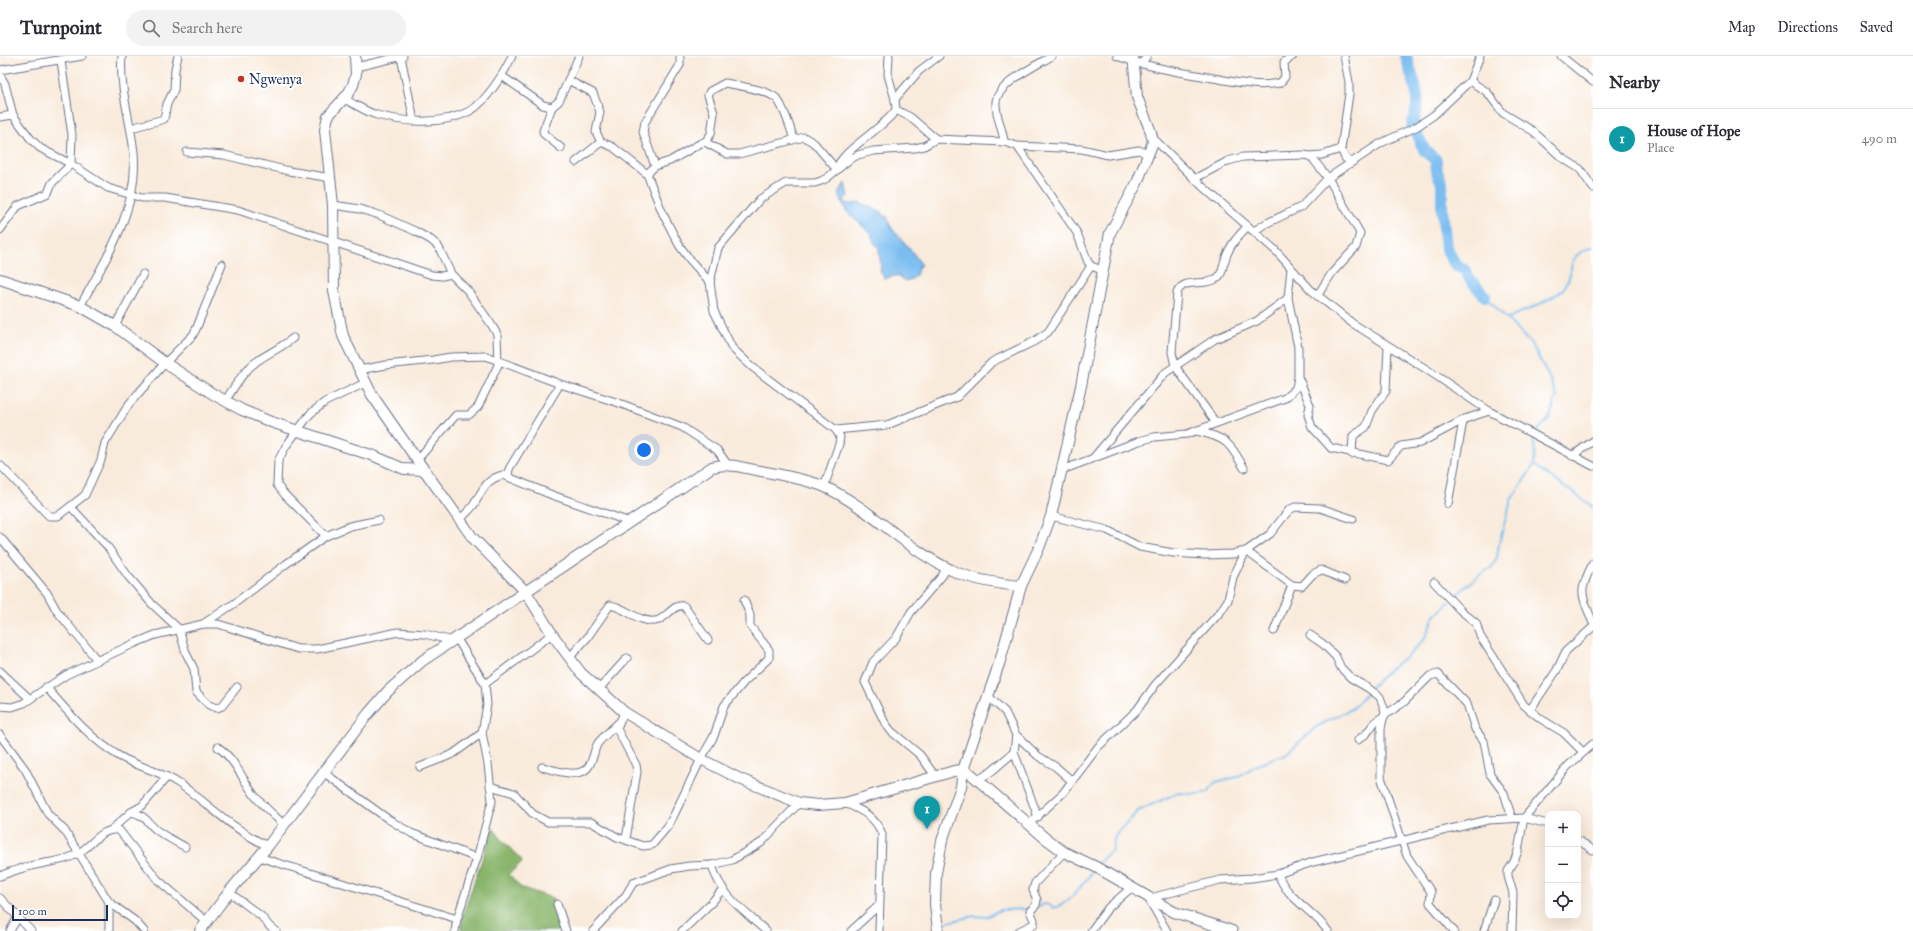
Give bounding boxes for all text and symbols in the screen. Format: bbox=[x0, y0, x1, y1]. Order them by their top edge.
search box bbox=[126, 10, 406, 46]
text: Turnpoint bbox=[20, 16, 102, 39]
icon: search bbox=[140, 17, 162, 39]
text: Search here bbox=[172, 19, 243, 37]
text: Map bbox=[1728, 19, 1755, 36]
text: Directions bbox=[1777, 19, 1838, 36]
text: Saved bbox=[1860, 19, 1893, 36]
place label: Ngwenya bbox=[249, 71, 302, 88]
text: Nearby bbox=[1609, 72, 1660, 93]
marker: Ngwenya bbox=[236, 74, 246, 84]
text: House of Hope bbox=[1647, 122, 1741, 140]
text: 1 bbox=[1619, 131, 1625, 147]
text: 490 m bbox=[1861, 131, 1897, 147]
text: Place bbox=[1647, 140, 1674, 156]
your location bbox=[634, 440, 654, 460]
pin: 1 bbox=[914, 796, 940, 829]
map controls bbox=[1545, 811, 1581, 919]
button: + bbox=[1545, 811, 1581, 847]
button: − bbox=[1545, 847, 1581, 883]
button: locate bbox=[1545, 883, 1581, 919]
scale bar bbox=[12, 903, 108, 922]
text: 100 m bbox=[18, 905, 47, 918]

